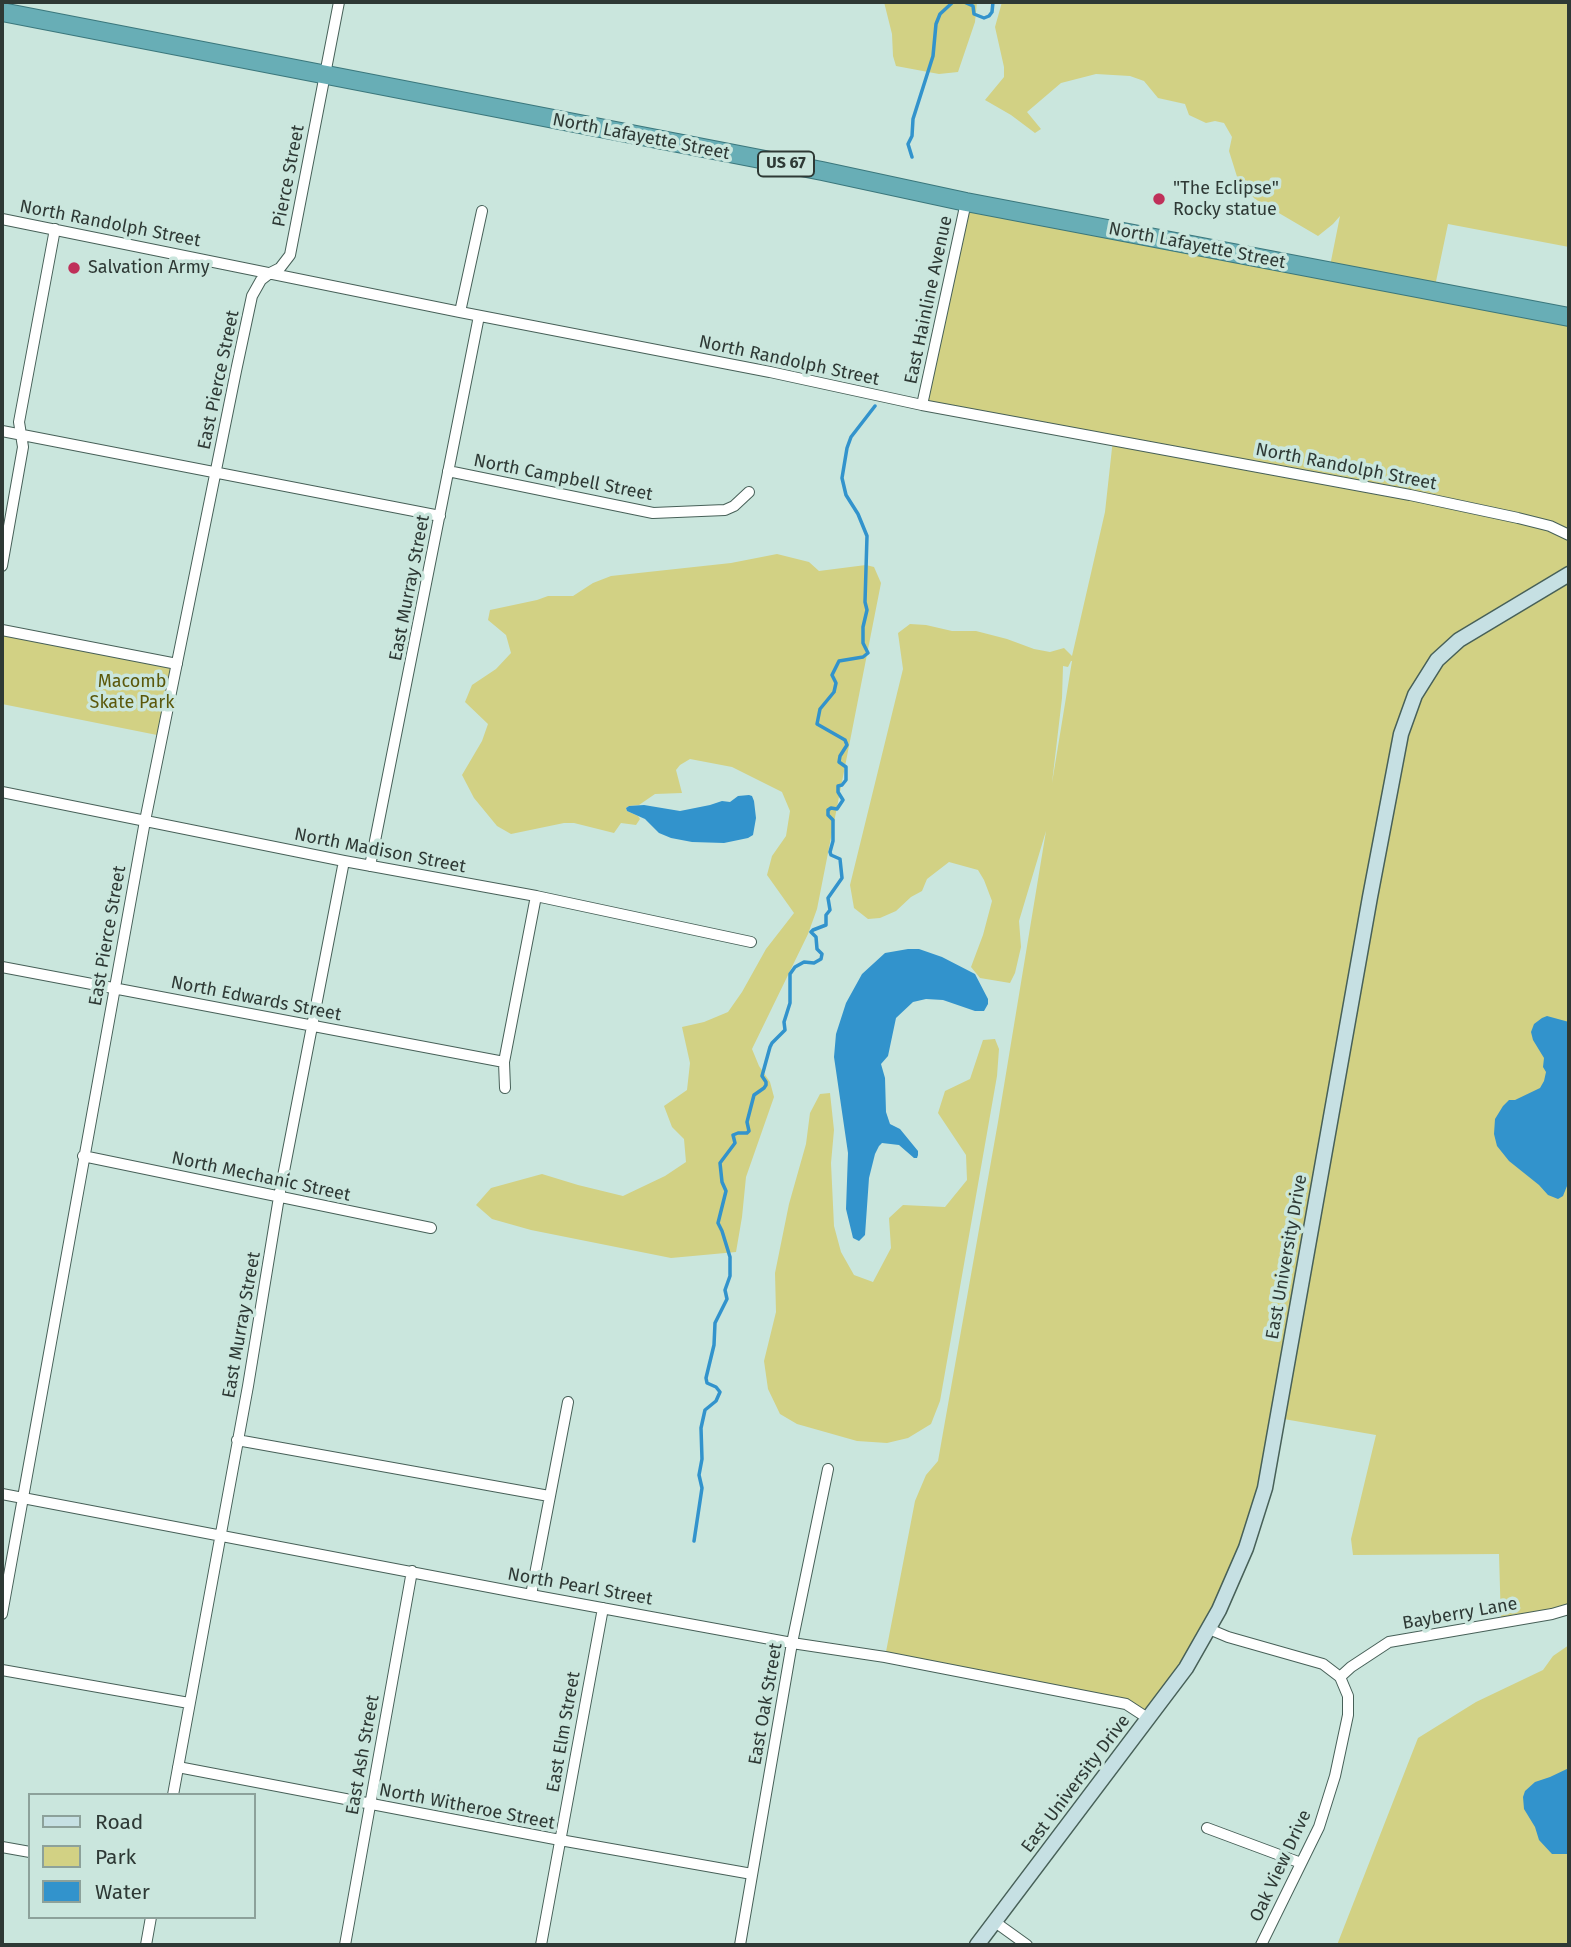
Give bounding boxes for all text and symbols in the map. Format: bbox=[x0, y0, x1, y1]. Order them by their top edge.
street label: North Lafayette Street bbox=[551, 109, 731, 165]
street label: Pierce Street bbox=[269, 123, 309, 229]
road number: US 67 bbox=[758, 152, 814, 176]
place label: "The Eclipse" Rocky statue bbox=[1173, 178, 1279, 220]
marker: "The Eclipse" Rocky statue bbox=[1151, 191, 1167, 207]
street label: North Randolph Street bbox=[18, 196, 202, 252]
street label: East Hainline Avenue bbox=[901, 214, 957, 386]
street label: North Lafayette Street bbox=[1107, 218, 1287, 274]
place label: Salvation Army bbox=[88, 257, 210, 279]
marker: Salvation Army bbox=[66, 260, 82, 276]
street label: East Pierce Street bbox=[194, 308, 244, 452]
street label: North Randolph Street bbox=[697, 331, 881, 391]
street label: North Randolph Street bbox=[1254, 439, 1438, 495]
street label: North Campbell Street bbox=[472, 450, 654, 506]
street label: East Murray Street bbox=[385, 513, 435, 663]
park label: Macomb Skate Park bbox=[90, 671, 174, 714]
street label: North Madison Street bbox=[292, 824, 468, 878]
street label: East Pierce Street bbox=[85, 864, 131, 1008]
street label: North Edwards Street bbox=[169, 972, 343, 1026]
street label: North Mechanic Street bbox=[170, 1147, 352, 1207]
street label: East University Drive bbox=[1262, 1173, 1312, 1341]
street label: East Murray Street bbox=[218, 1250, 266, 1400]
street label: North Pearl Street bbox=[506, 1564, 654, 1610]
street label: Bayberry Lane bbox=[1401, 1593, 1519, 1635]
street label: East Oak Street bbox=[745, 1641, 787, 1767]
street label: East Elm Street bbox=[543, 1670, 585, 1794]
street label: East Ash Street bbox=[342, 1693, 384, 1817]
street label: East University Drive bbox=[1017, 1711, 1135, 1857]
street label: North Witheroe Street bbox=[377, 1779, 557, 1835]
legend bbox=[28, 1793, 256, 1919]
street label: Oak View Drive bbox=[1246, 1807, 1316, 1925]
text: Road bbox=[95, 1809, 143, 1835]
text: Park bbox=[95, 1844, 136, 1870]
text: Water bbox=[95, 1879, 150, 1905]

